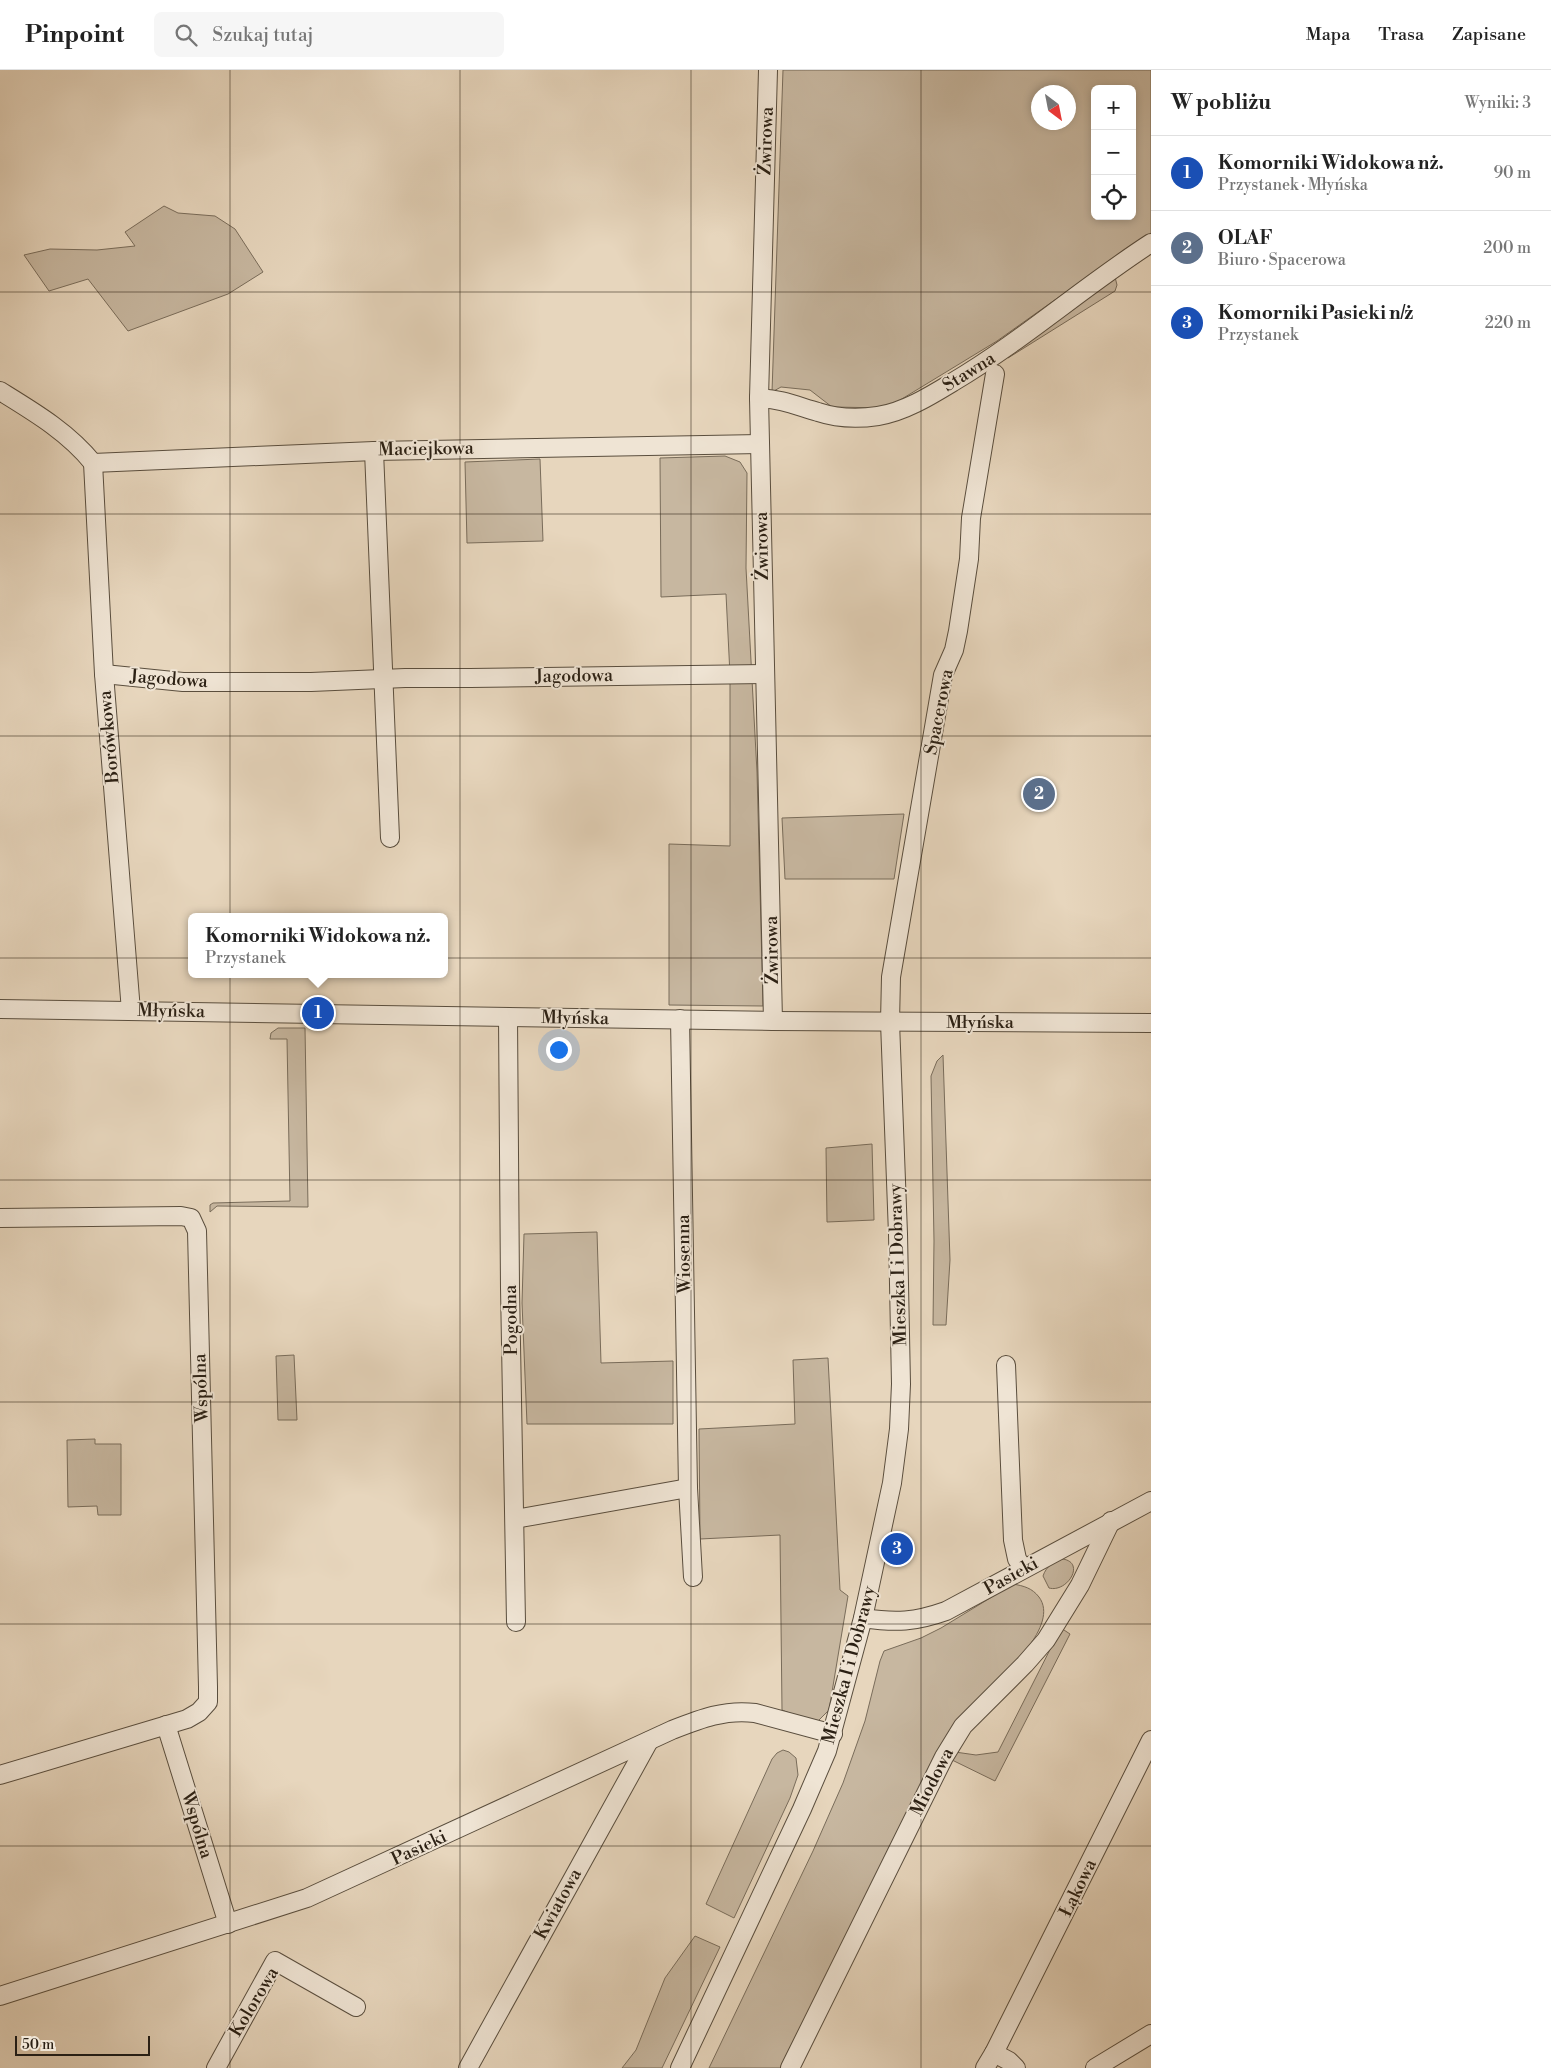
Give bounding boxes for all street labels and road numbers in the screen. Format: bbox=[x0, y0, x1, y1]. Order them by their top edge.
street label: Żwirowa bbox=[753, 105, 779, 176]
street label: Stawna bbox=[938, 346, 1001, 397]
street label: Maciejkowa bbox=[378, 437, 475, 461]
street label: Żwirowa bbox=[750, 511, 774, 581]
street label: Jagodowa bbox=[534, 664, 614, 688]
street label: Jagodowa bbox=[128, 665, 210, 693]
street label: Spacerowa bbox=[919, 666, 959, 757]
street label: Borówkowa bbox=[93, 689, 125, 785]
street label: Żwirowa bbox=[760, 915, 784, 985]
street label: Młyńska bbox=[137, 999, 206, 1023]
street label: Młyńska bbox=[541, 1006, 610, 1030]
street label: Młyńska bbox=[946, 1011, 1015, 1034]
street label: Mieszka I i Dobrawy bbox=[884, 1183, 912, 1347]
street label: Wiosenna bbox=[672, 1213, 696, 1295]
street label: Pogodna bbox=[499, 1284, 523, 1356]
street label: Wspólna bbox=[188, 1352, 214, 1424]
street label: Pasieki bbox=[980, 1552, 1042, 1600]
street label: Mieszka I i Dobrawy bbox=[817, 1583, 881, 1747]
street label: Miodowa bbox=[905, 1743, 959, 1820]
street label: Wspólna bbox=[176, 1788, 218, 1862]
street label: Pasieki bbox=[388, 1825, 451, 1871]
street label: Łąkowa bbox=[1054, 1854, 1102, 1921]
street label: Kwiatowa bbox=[529, 1864, 587, 1944]
street label: Kolorowa bbox=[224, 1962, 284, 2041]

